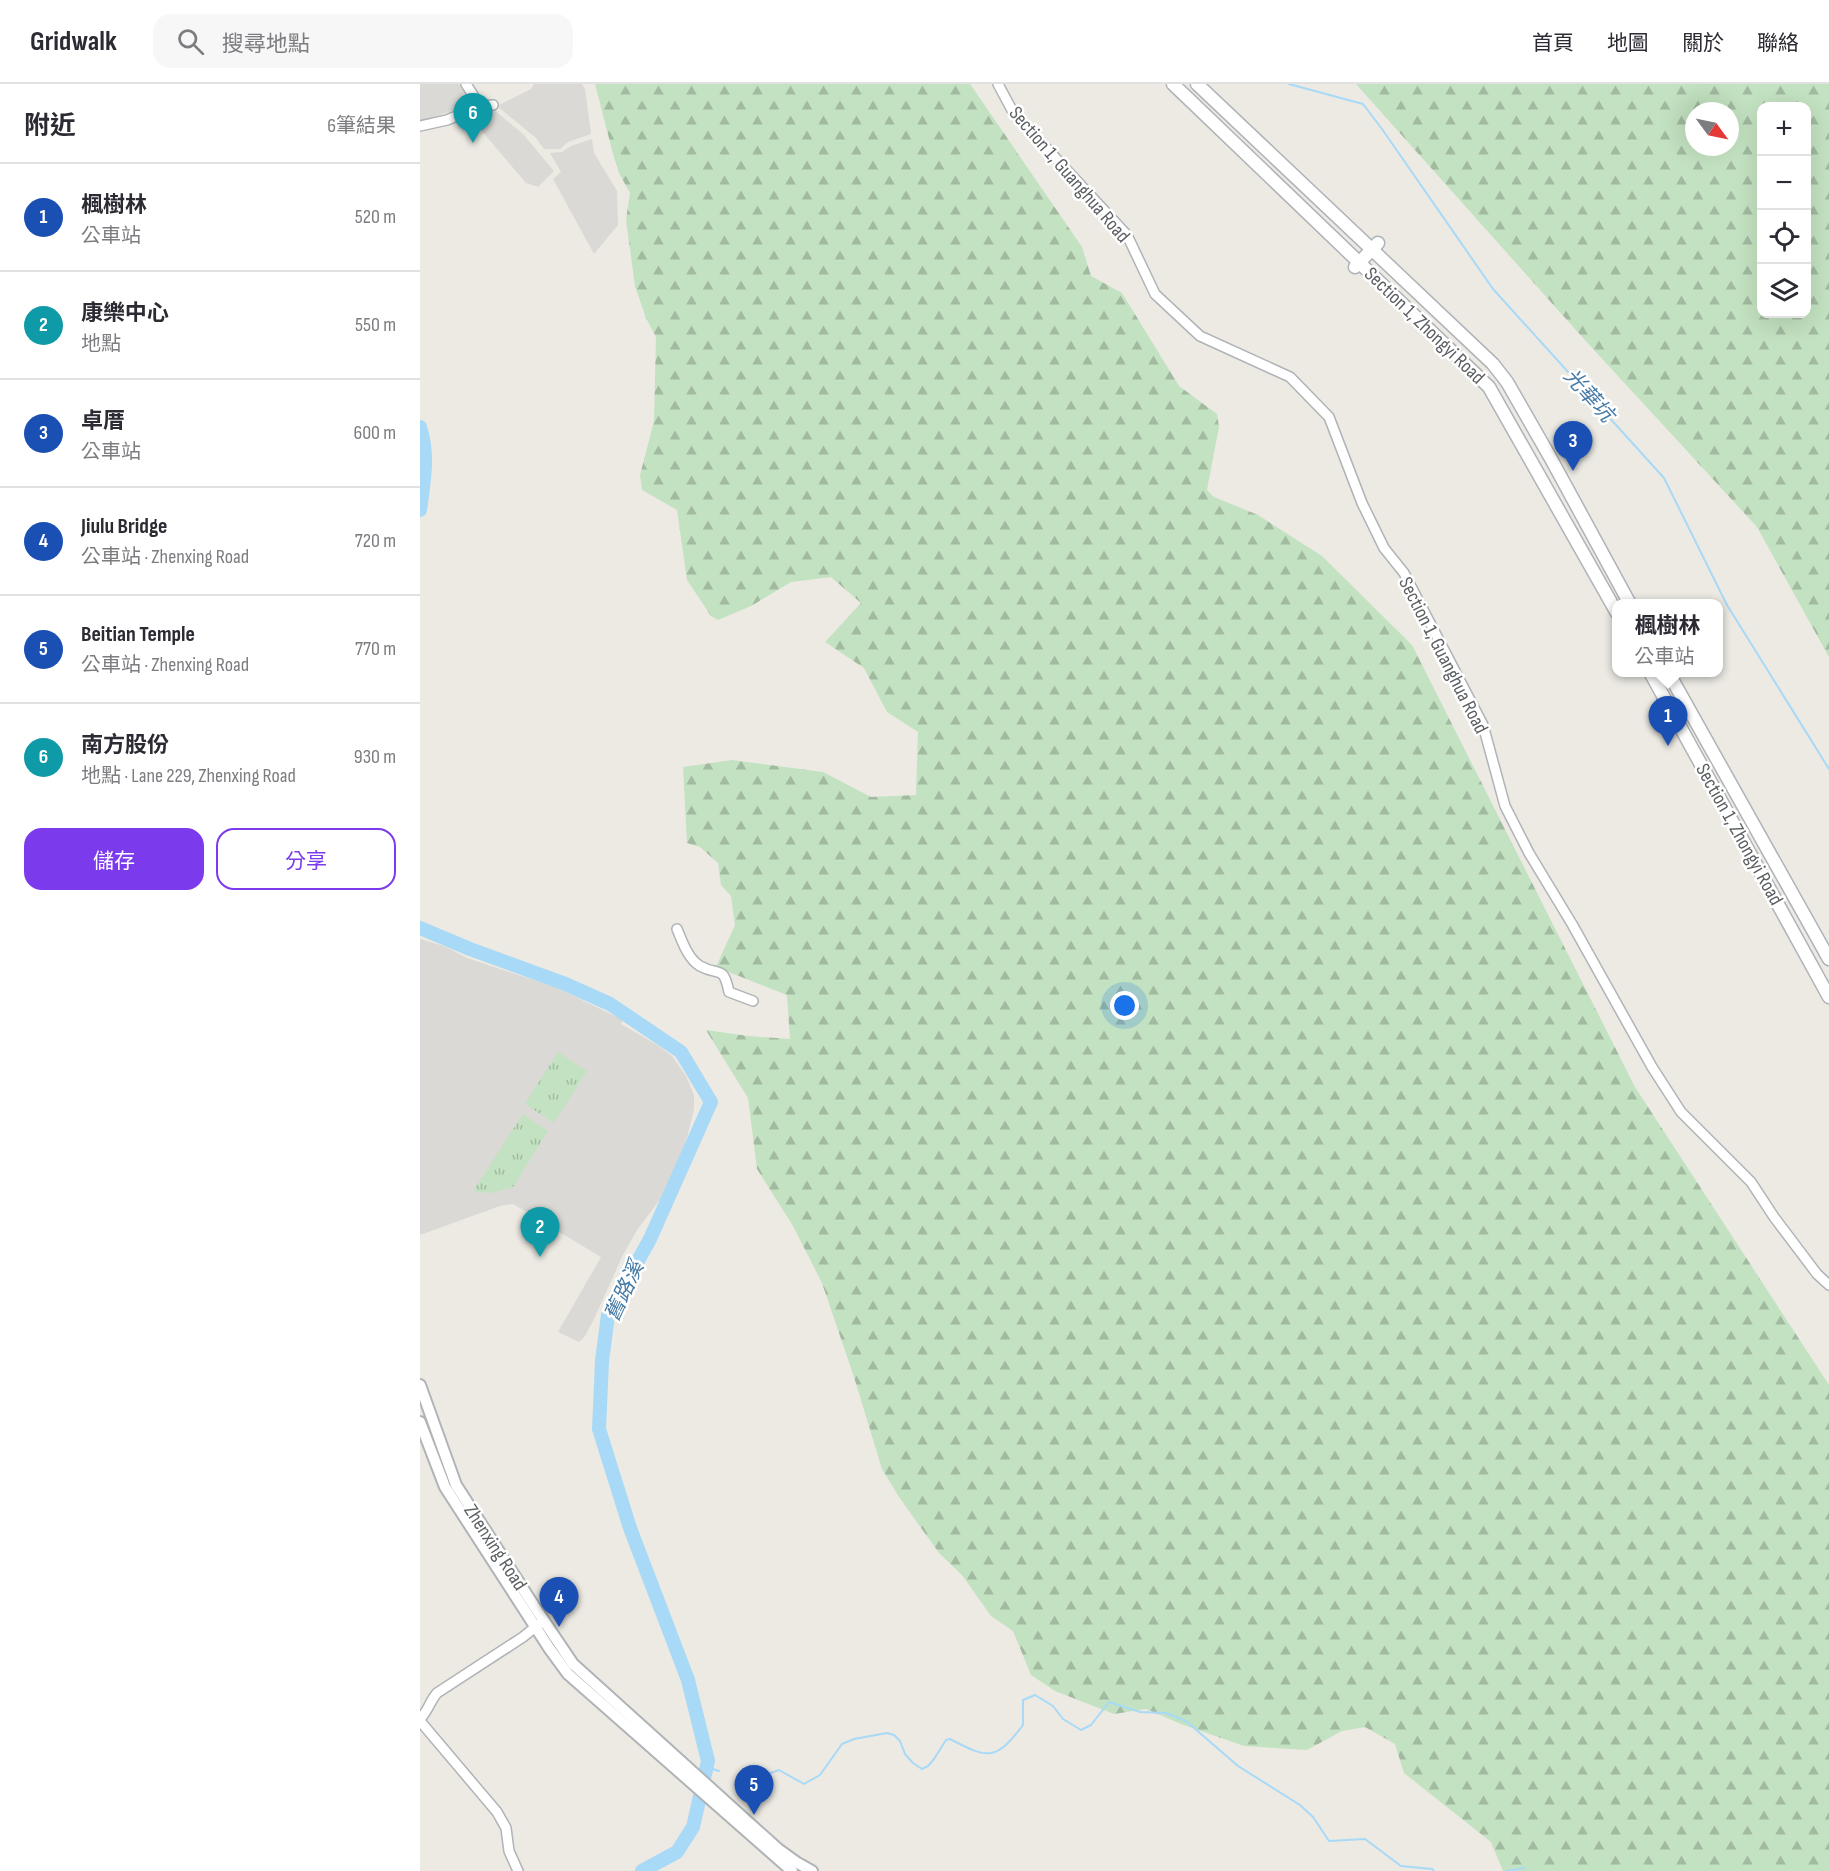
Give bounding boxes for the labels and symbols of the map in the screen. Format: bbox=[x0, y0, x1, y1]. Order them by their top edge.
pin: 6 bbox=[454, 94, 492, 143]
street label: Section 1, Guanghua Road bbox=[1004, 102, 1135, 248]
north arrow bbox=[1685, 102, 1739, 156]
street label: Section 1, Zhongyi Road bbox=[1359, 262, 1489, 389]
water label: 光華坑 bbox=[1558, 364, 1621, 429]
pin: 3 bbox=[1554, 422, 1592, 471]
street label: Section 1, Guanghua Road bbox=[1393, 573, 1493, 738]
pin: 1 bbox=[1648, 696, 1688, 746]
street label: Section 1, Zhongyi Road bbox=[1690, 760, 1788, 909]
your location bbox=[1110, 991, 1139, 1020]
pin: 2 bbox=[520, 1208, 560, 1257]
water label: 舊路溪 bbox=[600, 1255, 650, 1325]
street label: Zhenxing Road bbox=[458, 1500, 532, 1595]
pin: 4 bbox=[540, 1578, 578, 1627]
pin: 5 bbox=[734, 1766, 774, 1815]

